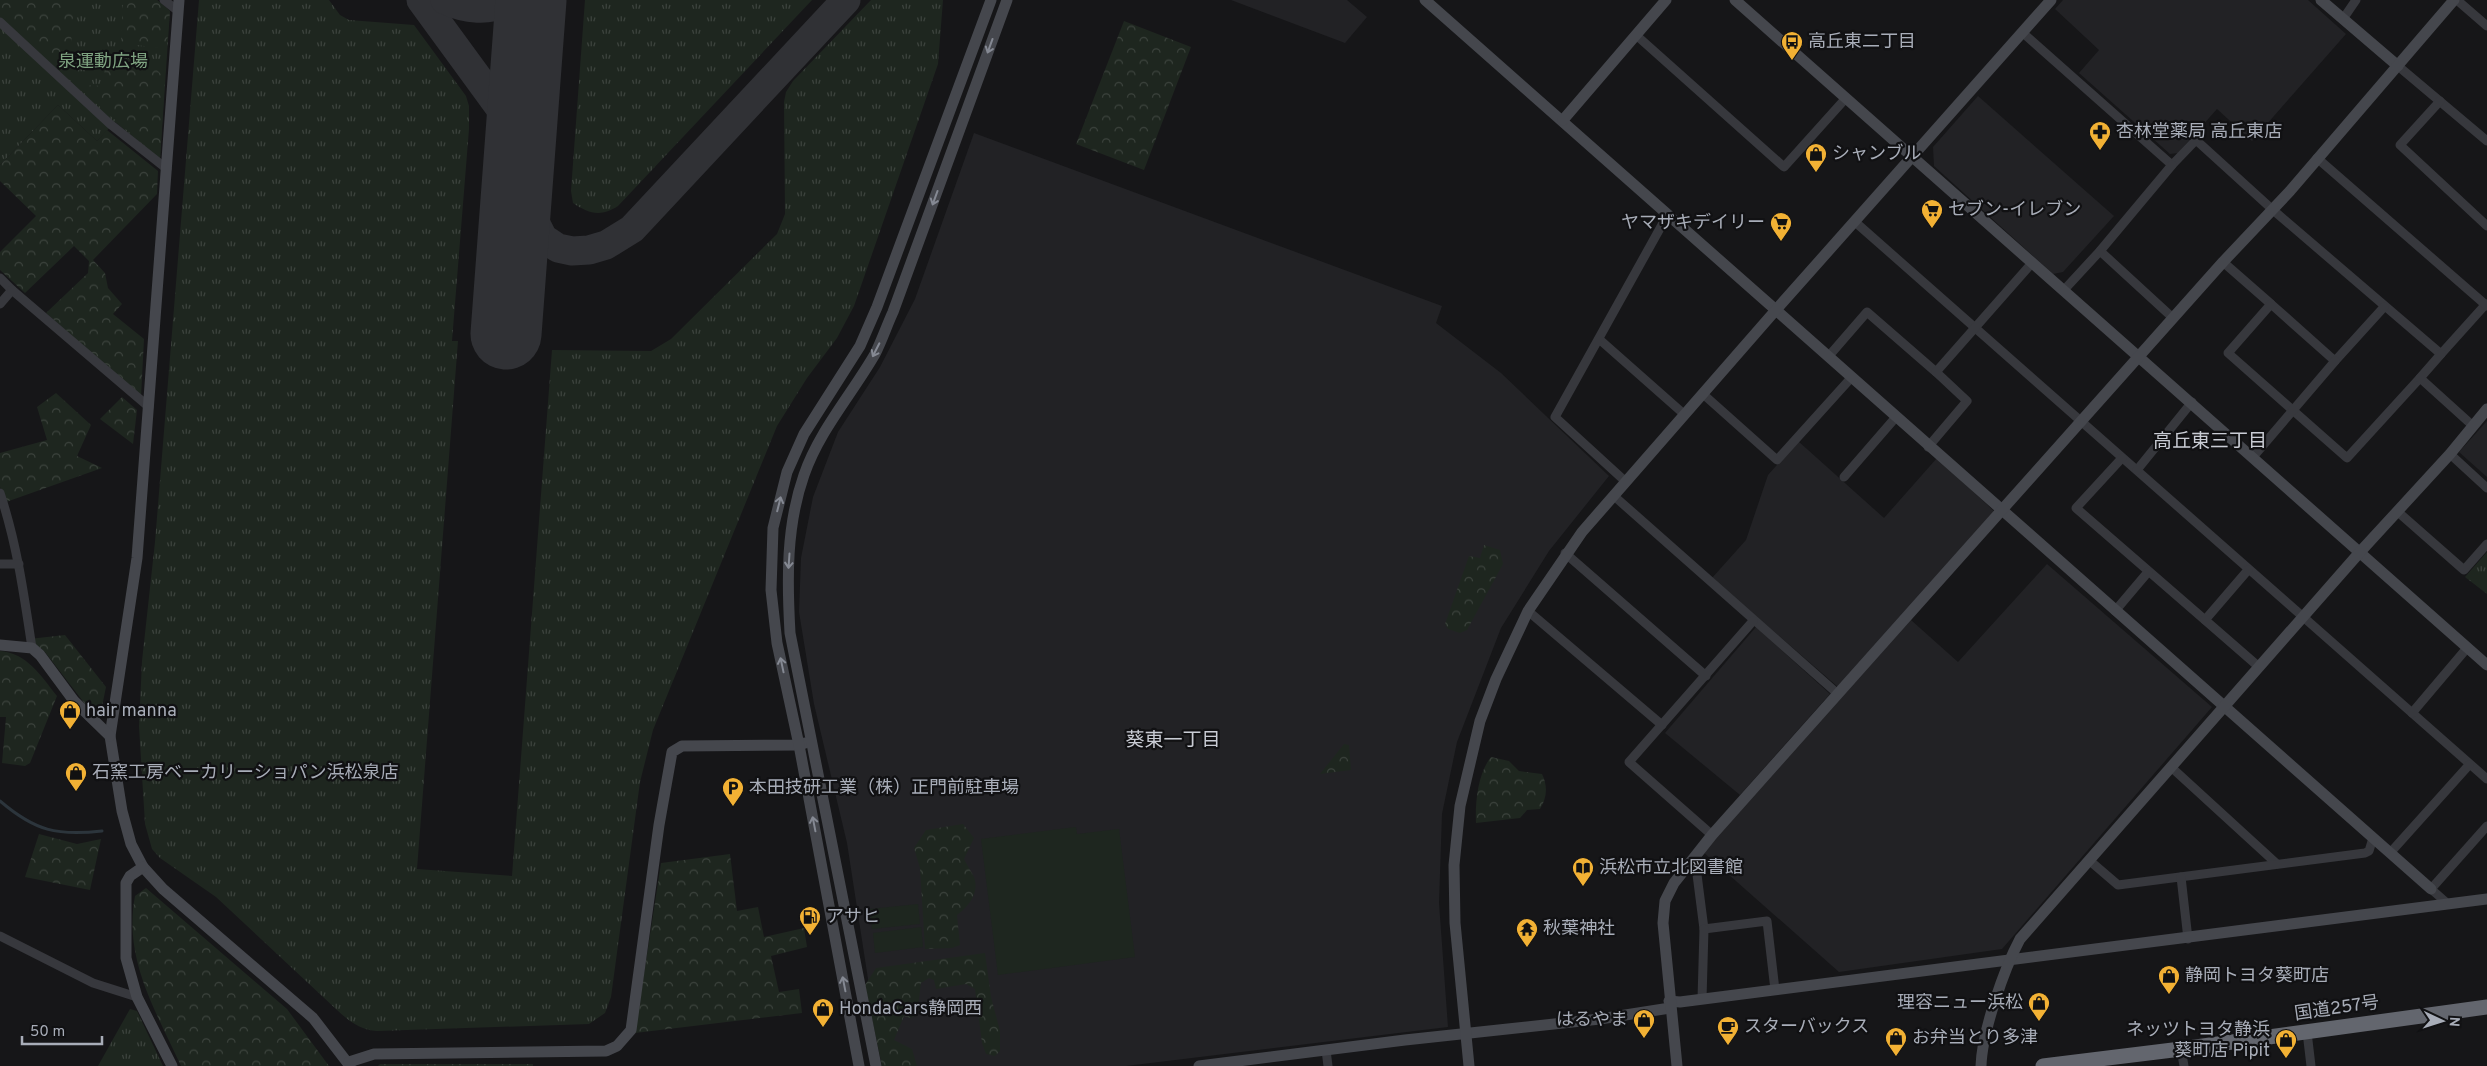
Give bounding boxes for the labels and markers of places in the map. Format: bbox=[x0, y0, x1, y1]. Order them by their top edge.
bus stop icon: 高丘東二丁目 bbox=[1780, 30, 1804, 61]
place label: 高丘東二丁目 bbox=[1808, 31, 1916, 54]
pharmacy icon: 杏林堂薬局 高丘東店 bbox=[2088, 120, 2112, 151]
place label: 杏林堂薬局 高丘東店 bbox=[2116, 121, 2282, 144]
shop icon: シャンブル bbox=[1804, 142, 1828, 173]
place label: シャンブル bbox=[1832, 143, 1921, 166]
supermarket icon: セブン-イレブン bbox=[1920, 198, 1944, 229]
place label: セブン-イレブン bbox=[1948, 199, 2081, 222]
supermarket icon: ヤマザキデイリー bbox=[1769, 211, 1793, 242]
place label: ヤマザキデイリー bbox=[1621, 212, 1765, 235]
shop icon: hair manna bbox=[58, 699, 82, 730]
place label: hair manna bbox=[86, 700, 177, 723]
shop icon: 石窯工房ベーカリーショパン浜松泉店 bbox=[64, 761, 88, 792]
place label: 石窯工房ベーカリーショパン浜松泉店 bbox=[92, 762, 399, 785]
parking icon: 本田技研工業（株）正門前駐車場 bbox=[721, 776, 745, 807]
place label: 本田技研工業（株）正門前駐車場 bbox=[749, 777, 1019, 800]
library icon: 浜松市立北図書館 bbox=[1571, 856, 1595, 887]
place label: 浜松市立北図書館 bbox=[1599, 857, 1743, 880]
fuel station icon: アサヒ bbox=[798, 905, 822, 936]
place label: アサヒ bbox=[826, 906, 880, 929]
temple icon: 秋葉神社 bbox=[1515, 917, 1539, 948]
place label: 秋葉神社 bbox=[1543, 918, 1615, 941]
shop icon: 静岡トヨタ葵町店 bbox=[2157, 964, 2181, 995]
place label: 静岡トヨタ葵町店 bbox=[2185, 965, 2329, 988]
shop icon: 理容ニュー浜松 bbox=[2027, 991, 2051, 1022]
place label: 理容ニュー浜松 bbox=[1897, 992, 2023, 1015]
shop icon: HondaCars静岡西 bbox=[811, 997, 835, 1028]
place label: HondaCars静岡西 bbox=[839, 998, 982, 1021]
shop icon: はるやま bbox=[1632, 1008, 1656, 1039]
place label: はるやま bbox=[1556, 1009, 1628, 1032]
cafe icon: スターバックス bbox=[1716, 1015, 1740, 1046]
place label: スターバックス bbox=[1744, 1016, 1869, 1039]
place label: ネッツトヨタ静浜 葵町店 Pipit bbox=[2126, 1019, 2270, 1063]
shop icon: お弁当とり多津 bbox=[1884, 1026, 1908, 1057]
place label: お弁当とり多津 bbox=[1912, 1027, 2038, 1050]
shop icon: ネッツトヨタ静浜 葵町店 Pipit bbox=[2274, 1028, 2298, 1059]

